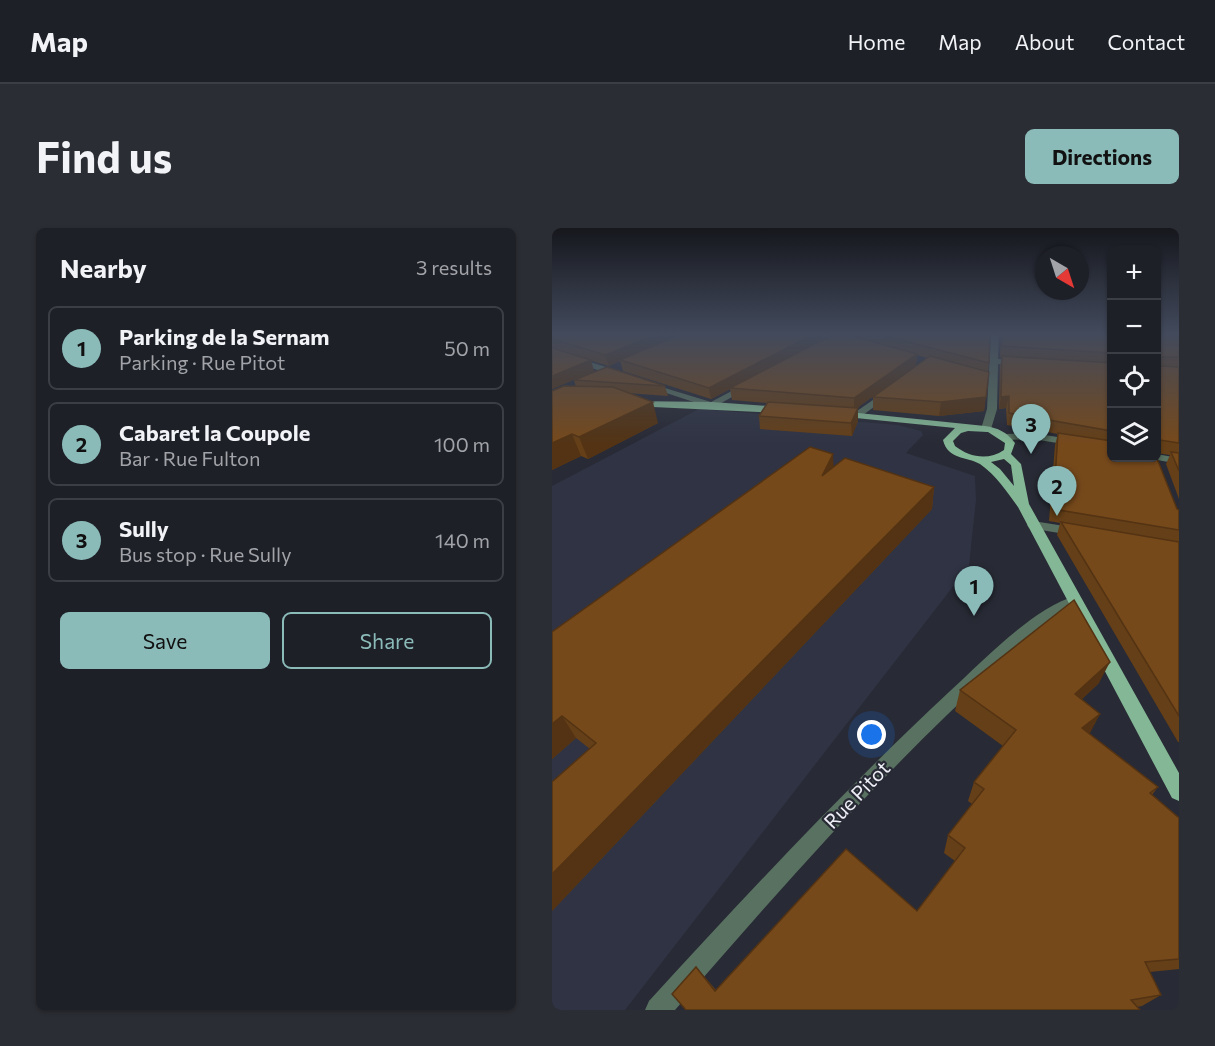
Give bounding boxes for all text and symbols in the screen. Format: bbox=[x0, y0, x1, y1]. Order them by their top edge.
text: Map bbox=[30, 24, 88, 58]
text: Home bbox=[848, 29, 905, 54]
text: Map bbox=[938, 29, 982, 54]
text: About bbox=[1015, 29, 1074, 54]
text: Contact bbox=[1107, 29, 1185, 54]
button: Directions bbox=[1025, 129, 1179, 184]
text: Find us bbox=[36, 130, 172, 182]
north arrow bbox=[1035, 246, 1089, 300]
map controls bbox=[1107, 246, 1161, 462]
button: + bbox=[1107, 246, 1161, 300]
text: Nearby bbox=[60, 252, 147, 283]
text: 3 results bbox=[416, 255, 492, 279]
button: − bbox=[1107, 300, 1161, 354]
text: Parking de la Sernam bbox=[119, 323, 330, 350]
text: 1 bbox=[77, 336, 86, 360]
text: 50 m bbox=[444, 336, 490, 360]
text: Parking · Rue Pitot bbox=[119, 350, 285, 374]
button: locate bbox=[1107, 354, 1161, 408]
pin: 3 bbox=[1012, 404, 1050, 454]
button: layers bbox=[1107, 408, 1161, 462]
text: Cabaret la Coupole bbox=[119, 419, 310, 446]
text: 2 bbox=[76, 432, 87, 456]
text: 100 m bbox=[434, 432, 490, 456]
text: Bar · Rue Fulton bbox=[119, 446, 260, 470]
pin: 2 bbox=[1038, 466, 1076, 516]
text: Sully bbox=[119, 515, 169, 542]
text: 3 bbox=[76, 528, 87, 552]
text: 140 m bbox=[435, 528, 490, 552]
text: Bus stop · Rue Sully bbox=[119, 542, 292, 566]
pin: 1 bbox=[954, 566, 994, 616]
button: Save bbox=[60, 612, 270, 669]
button: Share bbox=[282, 612, 492, 669]
your location bbox=[857, 720, 886, 749]
street label: Rue Pitot bbox=[818, 756, 894, 833]

